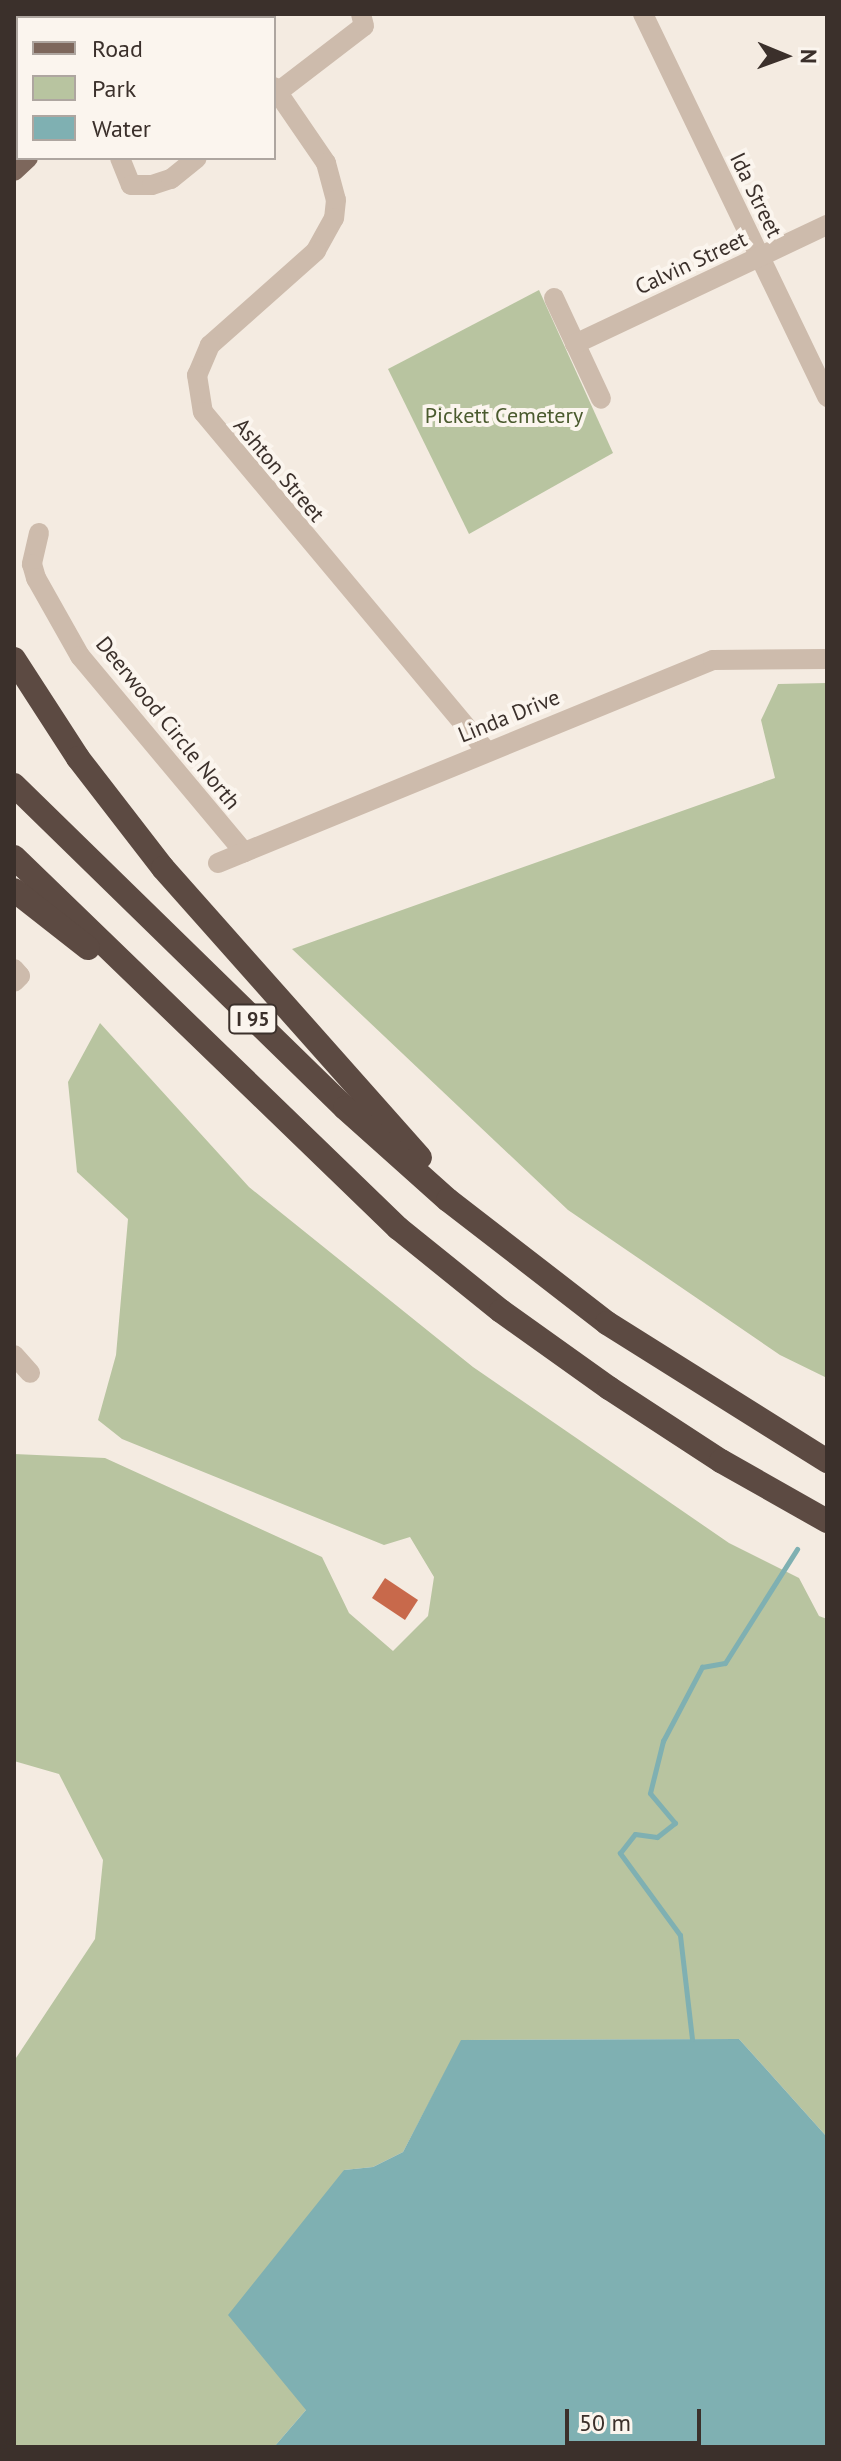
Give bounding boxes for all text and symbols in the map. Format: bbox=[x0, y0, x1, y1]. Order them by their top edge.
legend bbox=[16, 16, 276, 160]
north arrow bbox=[745, 16, 825, 96]
text: Road bbox=[92, 33, 143, 64]
text: N bbox=[795, 49, 823, 64]
text: Park bbox=[92, 73, 136, 104]
text: Water bbox=[92, 113, 151, 144]
street label: Ida Street bbox=[724, 148, 788, 242]
street label: Calvin Street bbox=[631, 226, 751, 300]
park label: Pickett Cemetery bbox=[425, 403, 583, 429]
street label: Ashton Street bbox=[228, 413, 330, 527]
street label: Deerwood Circle North bbox=[90, 631, 246, 815]
street label: Linda Drive bbox=[454, 684, 564, 748]
road number: I 95 bbox=[227, 1003, 279, 1035]
scale bar bbox=[569, 2393, 705, 2443]
text: 50 m bbox=[579, 2407, 631, 2438]

